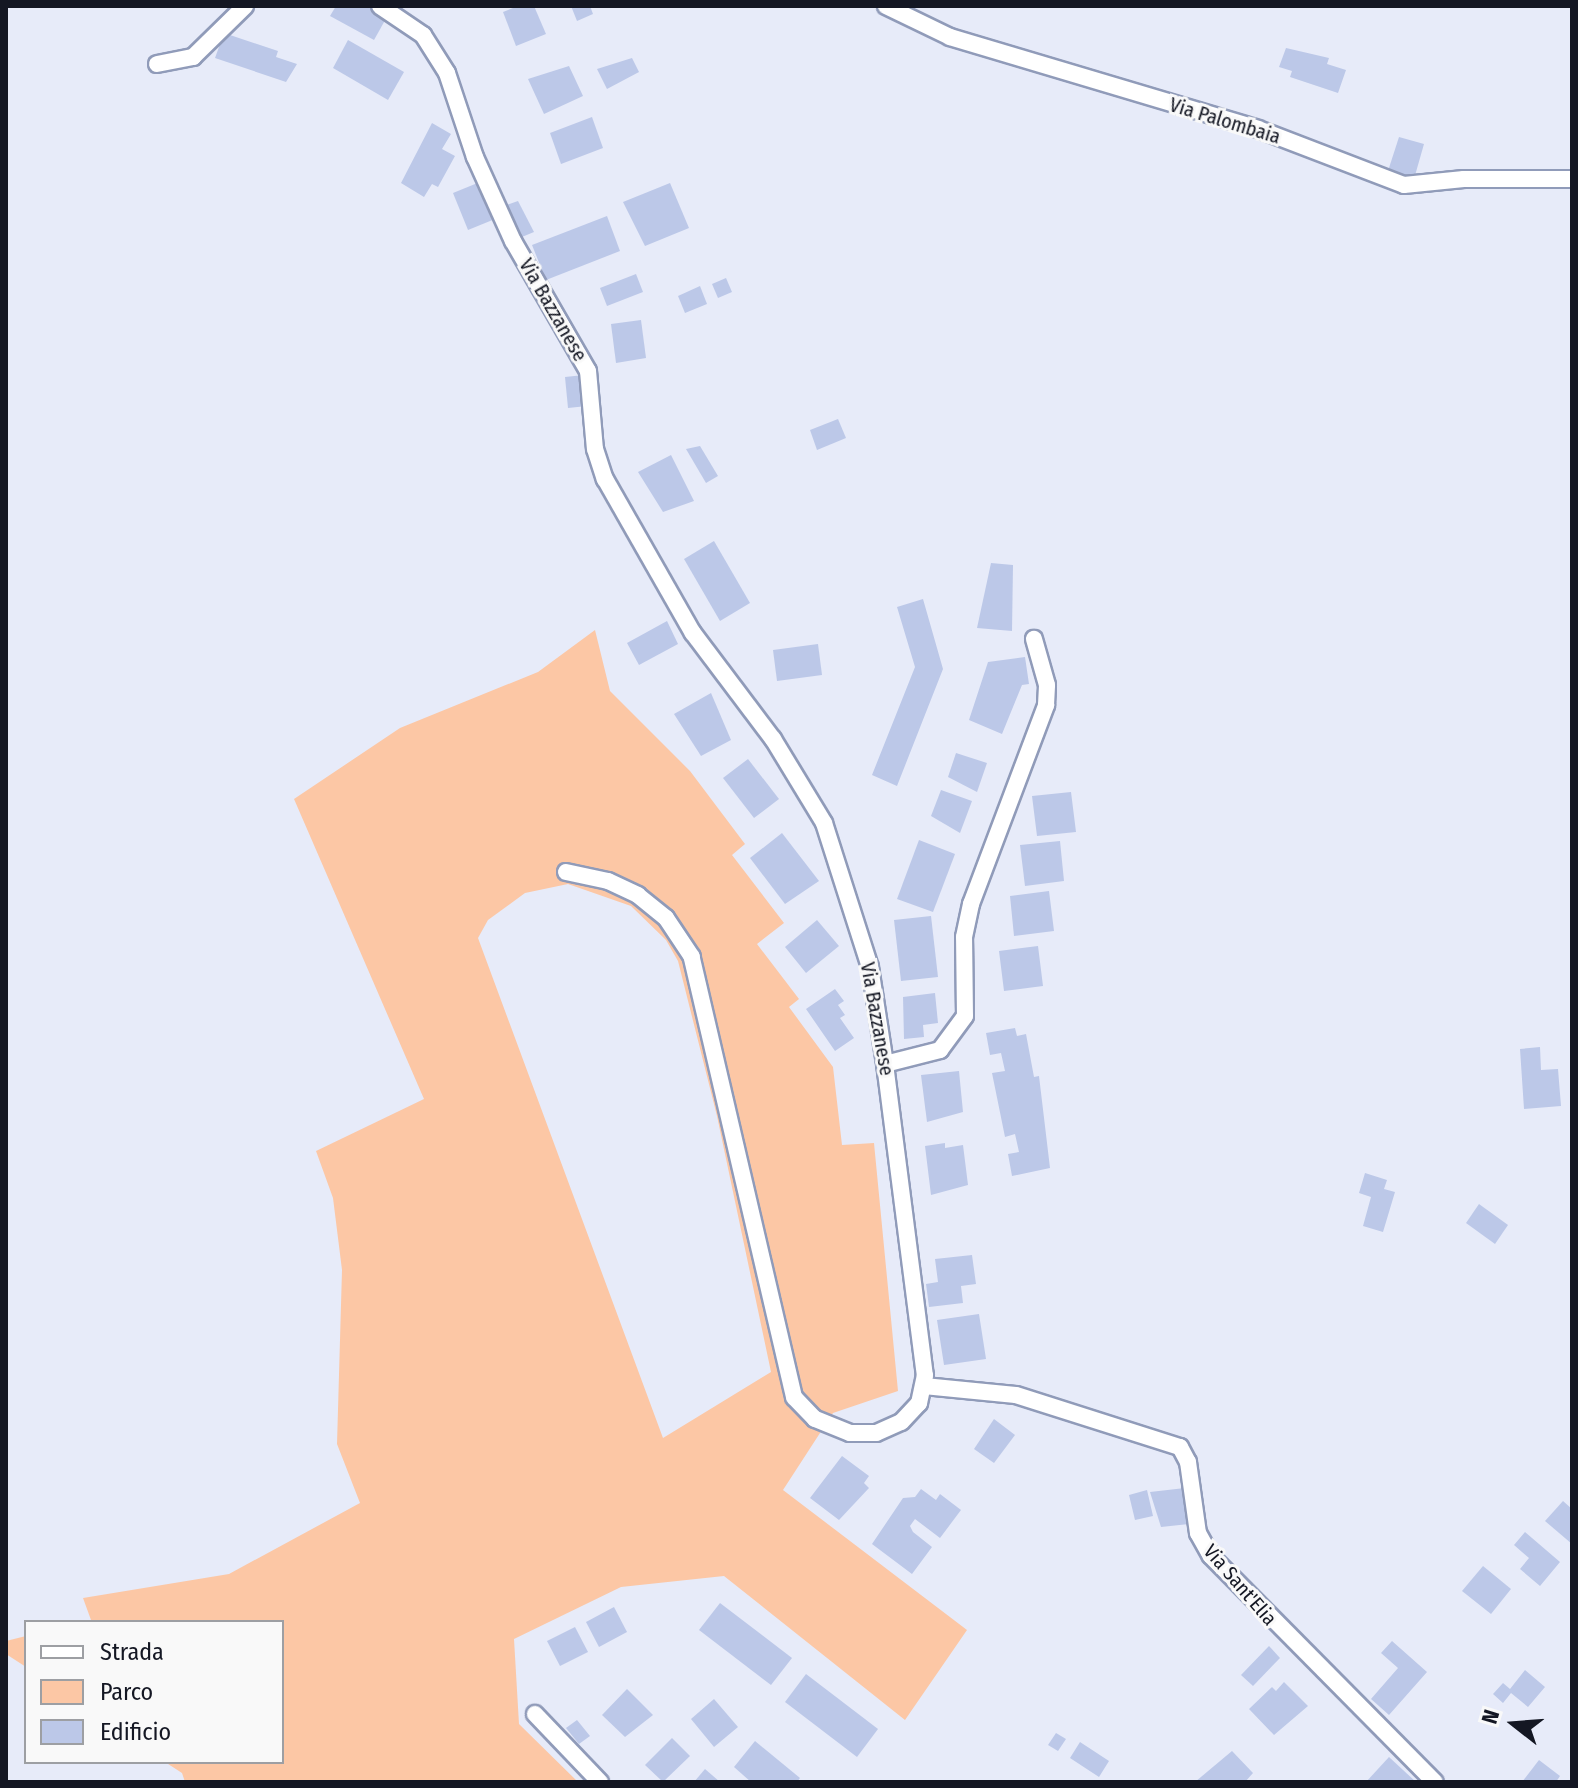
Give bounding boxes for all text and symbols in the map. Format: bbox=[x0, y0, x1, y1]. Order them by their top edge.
street label: Via Palombaia bbox=[1167, 93, 1283, 149]
street label: Via Bazzanese bbox=[514, 254, 592, 366]
street label: Via Bazzanese bbox=[855, 960, 899, 1078]
street label: Via Sant'Elia bbox=[1198, 1540, 1282, 1630]
legend bbox=[24, 1620, 284, 1764]
text: Strada bbox=[100, 1638, 164, 1666]
text: Parco bbox=[100, 1678, 153, 1706]
north arrow bbox=[1474, 1684, 1554, 1764]
text: N bbox=[1476, 1707, 1505, 1727]
text: Edificio bbox=[100, 1718, 171, 1746]

